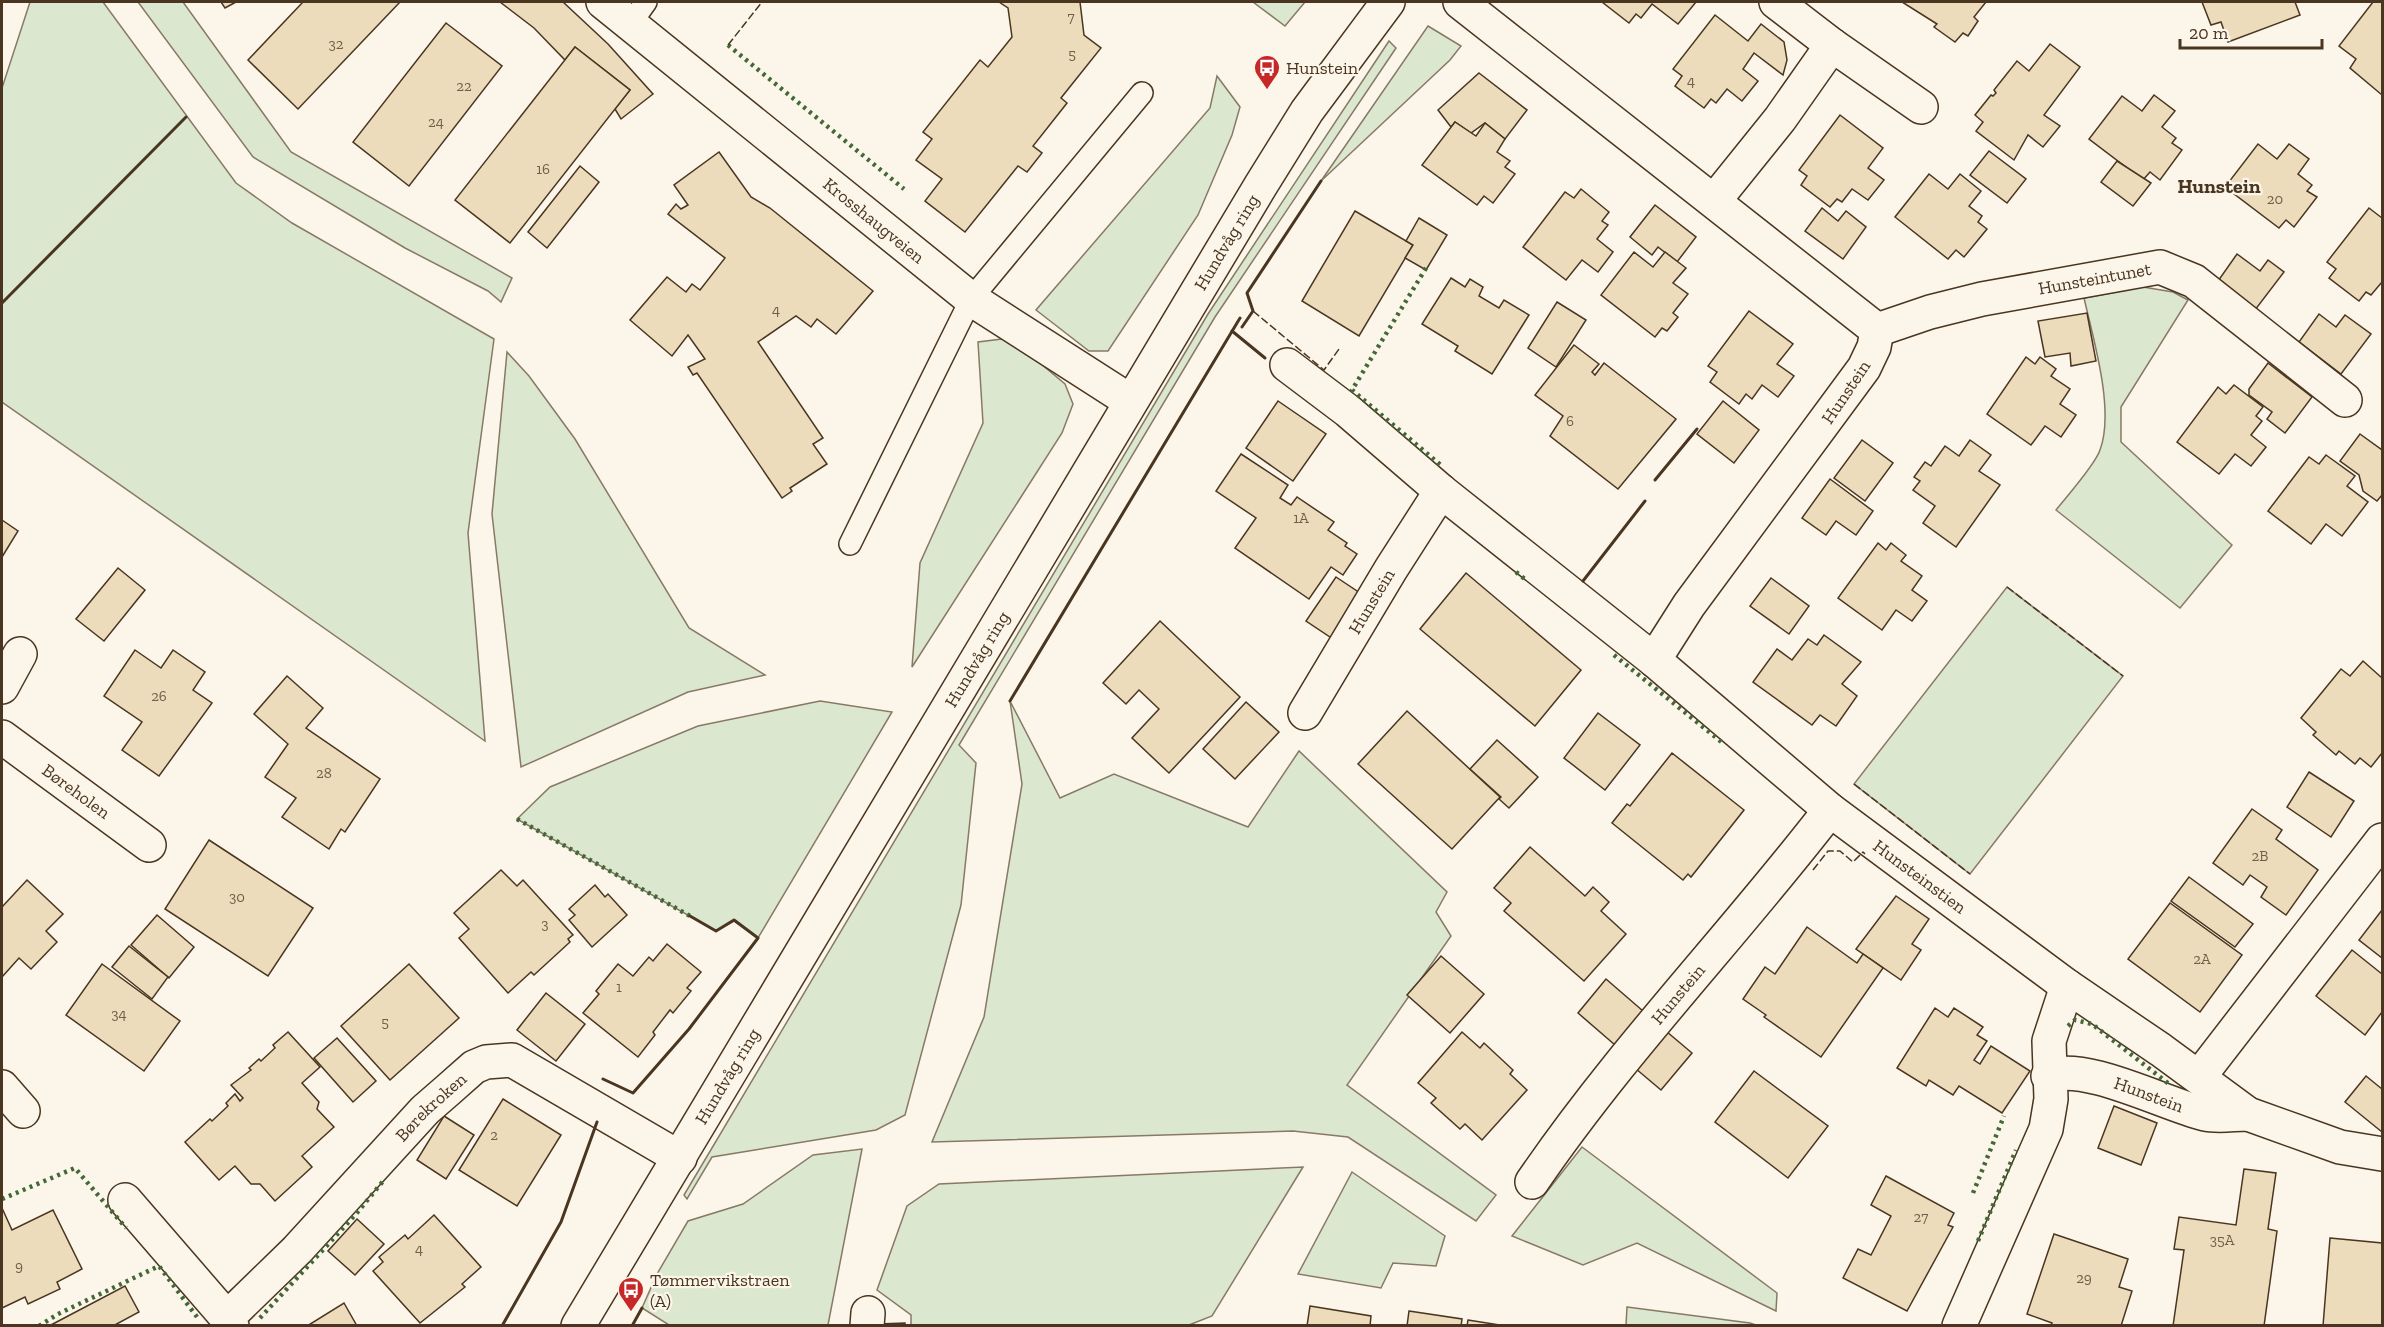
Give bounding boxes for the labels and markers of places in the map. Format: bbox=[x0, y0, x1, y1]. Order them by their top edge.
bus stop icon: Hunstein bbox=[1252, 53, 1282, 91]
place label: Hunstein bbox=[1286, 57, 1359, 79]
place label: Tømmervikstraen (A) bbox=[650, 1269, 790, 1312]
bus stop icon: Tømmervikstraen (A) bbox=[616, 1275, 646, 1313]

